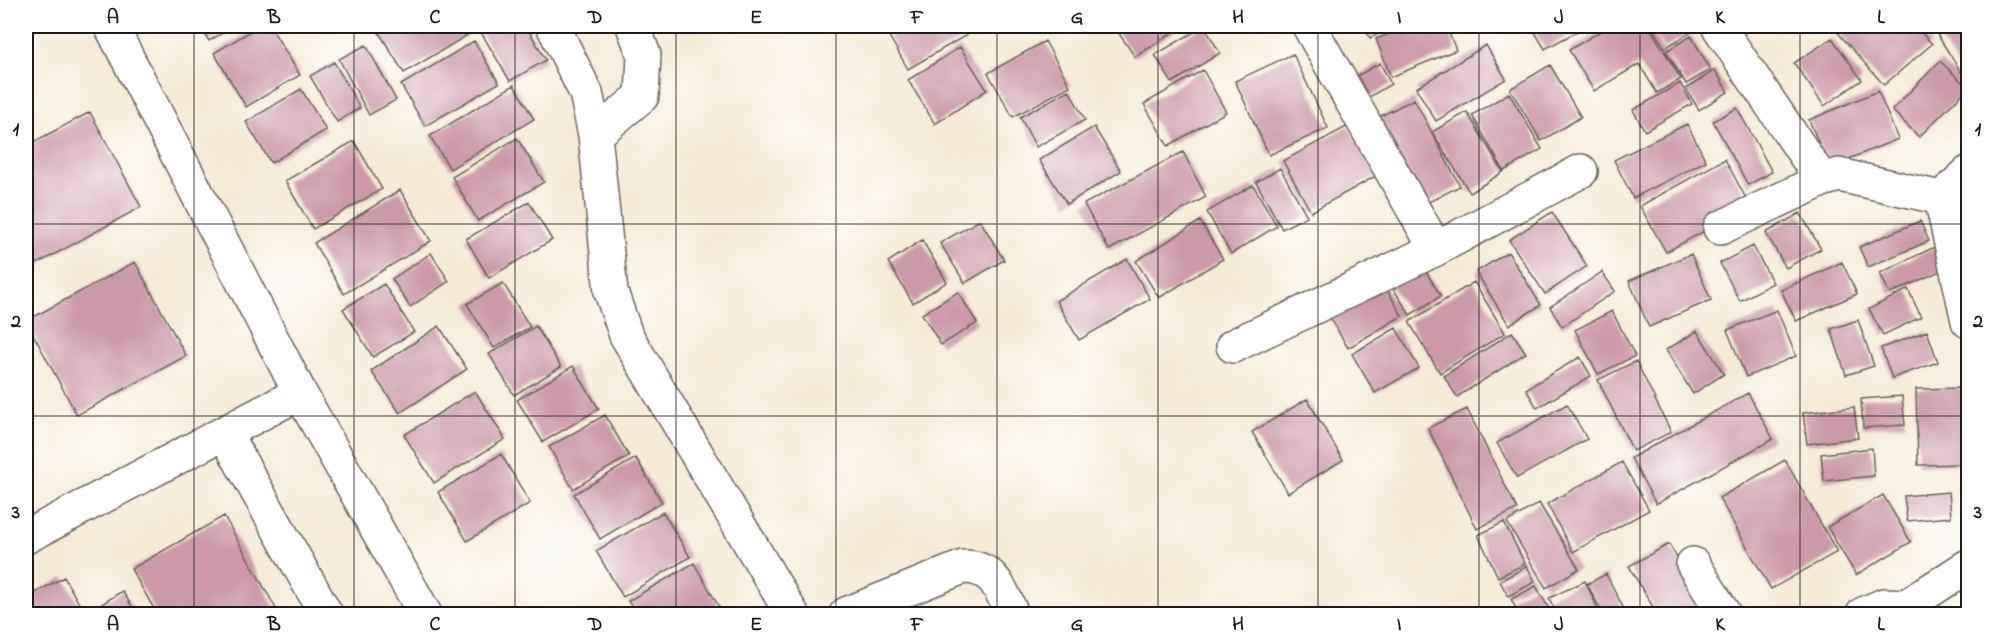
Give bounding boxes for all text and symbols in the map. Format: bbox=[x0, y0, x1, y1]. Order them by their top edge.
text: A bbox=[107, 4, 119, 33]
text: B bbox=[266, 4, 281, 33]
text: C bbox=[430, 4, 441, 33]
text: D bbox=[587, 4, 602, 33]
text: E bbox=[750, 4, 762, 33]
text: F bbox=[910, 4, 924, 33]
text: G bbox=[1071, 4, 1084, 33]
text: H bbox=[1232, 4, 1244, 33]
text: I bbox=[1397, 4, 1402, 33]
text: J bbox=[1554, 4, 1564, 33]
text: K bbox=[1715, 4, 1726, 33]
text: L bbox=[1877, 4, 1885, 33]
text: 1 bbox=[13, 116, 20, 145]
text: 1 bbox=[1975, 116, 1982, 145]
text: 2 bbox=[10, 308, 21, 337]
text: 2 bbox=[1972, 308, 1983, 337]
text: 3 bbox=[11, 499, 20, 528]
text: 3 bbox=[1973, 499, 1982, 528]
text: A bbox=[107, 611, 119, 640]
text: B bbox=[266, 611, 281, 640]
text: C bbox=[430, 611, 441, 640]
text: D bbox=[587, 611, 602, 640]
text: E bbox=[750, 611, 762, 640]
text: F bbox=[910, 611, 924, 640]
text: G bbox=[1071, 611, 1084, 640]
text: H bbox=[1232, 611, 1244, 640]
text: I bbox=[1397, 611, 1402, 640]
text: J bbox=[1554, 611, 1564, 640]
text: K bbox=[1715, 611, 1726, 640]
text: L bbox=[1877, 611, 1885, 640]

